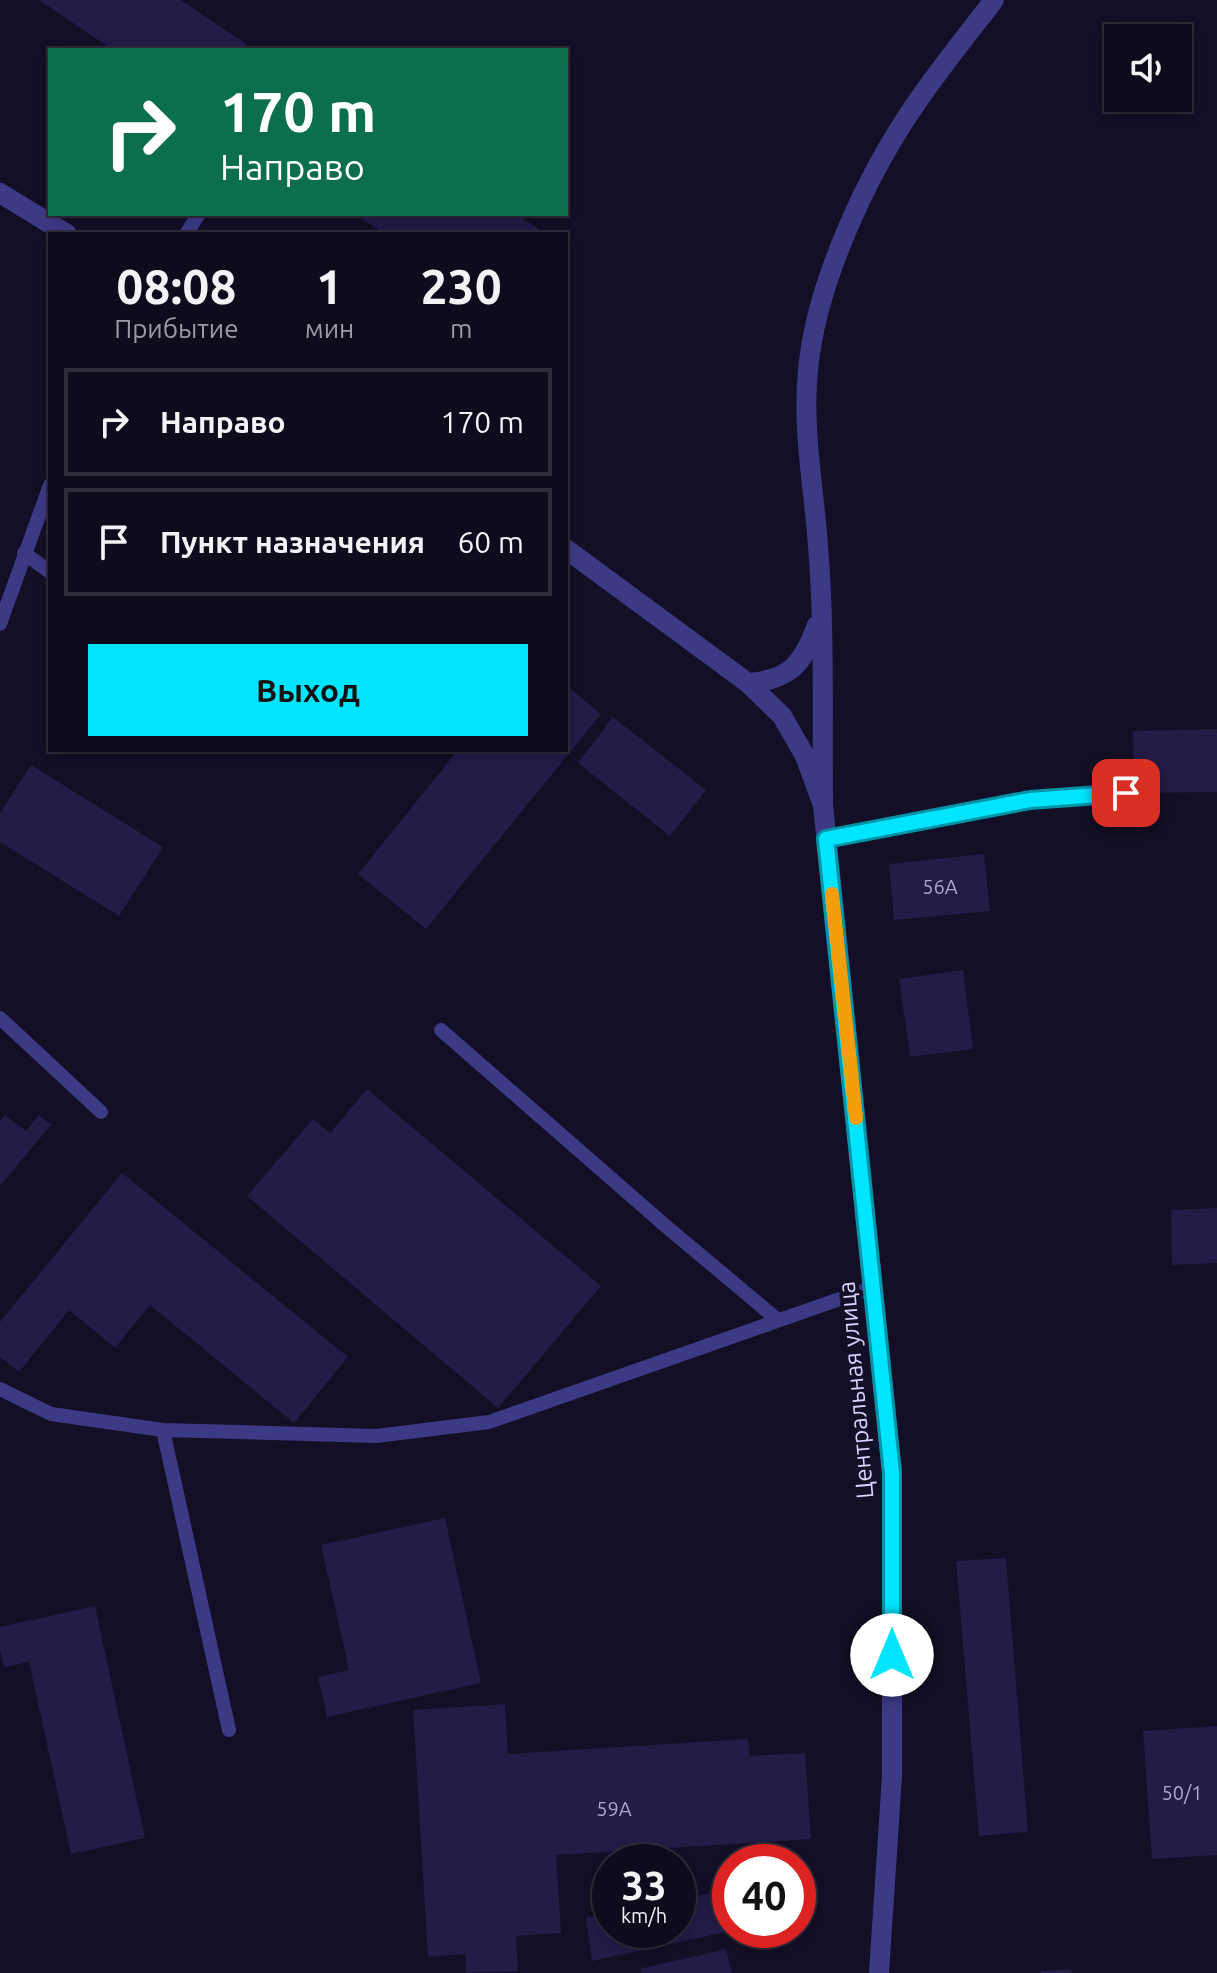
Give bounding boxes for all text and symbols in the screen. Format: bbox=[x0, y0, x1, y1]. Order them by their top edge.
map controls bbox=[1104, 24, 1192, 112]
button: sound bbox=[1104, 24, 1192, 112]
icon: right bbox=[88, 80, 192, 184]
text: 170 m bbox=[220, 80, 376, 143]
text: Направо bbox=[220, 146, 365, 187]
text: 08:08 bbox=[116, 259, 236, 313]
text: 1 bbox=[316, 259, 343, 313]
text: 230 bbox=[421, 259, 502, 313]
text: Прибытие bbox=[114, 314, 239, 343]
text: мин bbox=[305, 314, 354, 343]
text: m bbox=[450, 314, 472, 343]
icon: right bbox=[92, 400, 136, 444]
text: Направо bbox=[160, 405, 286, 439]
text: 170 m bbox=[440, 405, 524, 439]
icon: arrive bbox=[92, 520, 136, 564]
text: Пункт назначения bbox=[160, 525, 425, 559]
text: 60 m bbox=[457, 525, 524, 559]
button: Выход bbox=[88, 644, 528, 736]
pin bbox=[1092, 759, 1160, 827]
icon: arrive bbox=[1104, 771, 1148, 815]
house number: 56А bbox=[922, 875, 958, 898]
street label: Центральная улица bbox=[833, 1280, 878, 1500]
position arrow bbox=[850, 1613, 934, 1697]
house number: 50/1 bbox=[1161, 1781, 1203, 1804]
house number: 59А bbox=[596, 1797, 632, 1820]
speed limit sign: 40 bbox=[712, 1844, 816, 1948]
text: 33 bbox=[621, 1863, 667, 1908]
text: km/h bbox=[621, 1904, 667, 1927]

